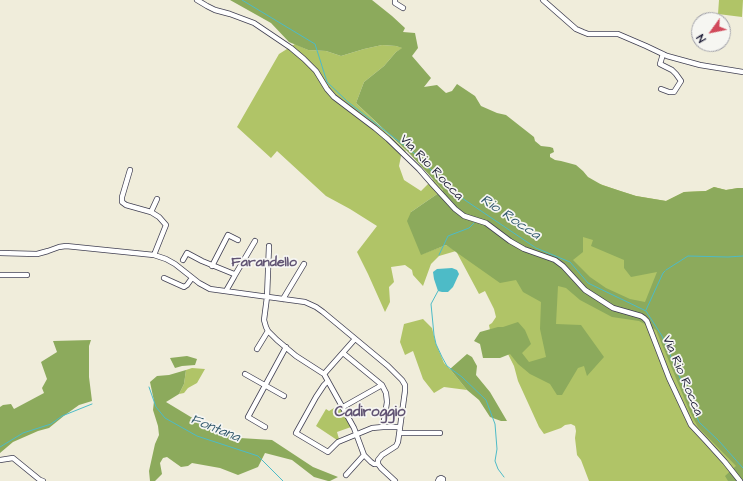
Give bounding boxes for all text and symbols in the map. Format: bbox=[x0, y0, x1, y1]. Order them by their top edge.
north arrow bbox=[691, 12, 731, 52]
text: N bbox=[693, 31, 710, 45]
street label: Via Rio Rocca bbox=[396, 132, 466, 204]
water label: Rio Rocca bbox=[477, 192, 543, 244]
district label: Farandello bbox=[231, 255, 297, 271]
street label: Via Rio Rocca bbox=[658, 334, 706, 418]
district label: Cadiroggio bbox=[334, 404, 406, 422]
water label: Fontana bbox=[188, 412, 242, 446]

